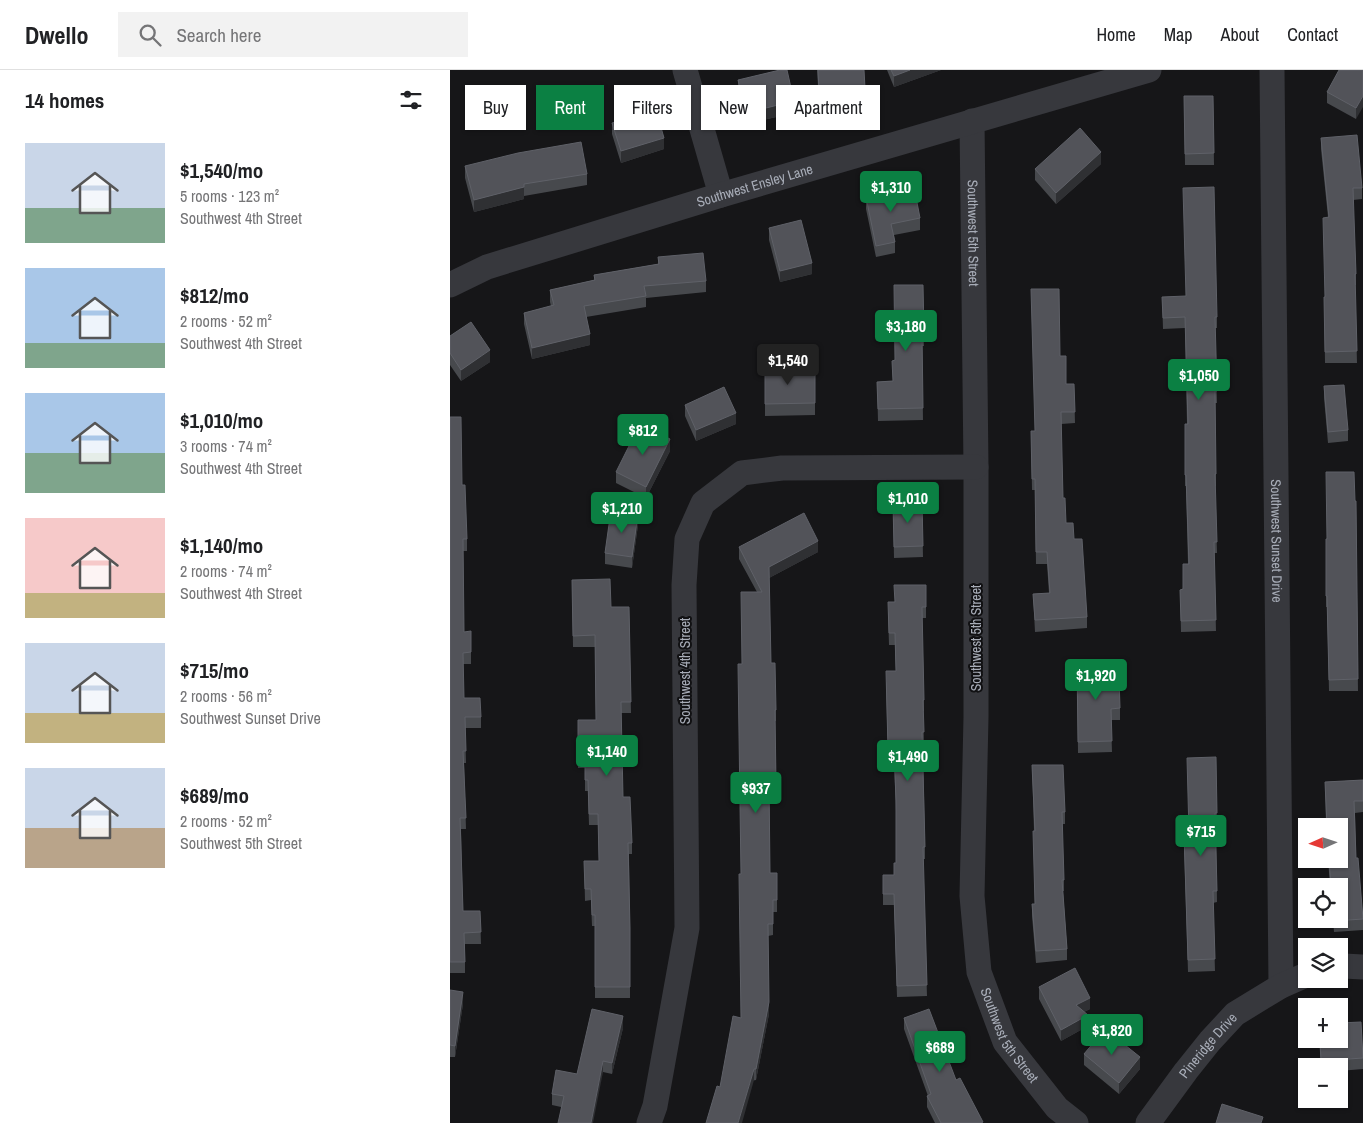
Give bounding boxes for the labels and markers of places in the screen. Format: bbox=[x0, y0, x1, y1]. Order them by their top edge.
pin: $1,310 bbox=[850, 170, 932, 213]
pin: $3,180 bbox=[865, 310, 947, 352]
pin: $1,540 bbox=[747, 344, 829, 386]
pin: $1,050 bbox=[1158, 358, 1240, 401]
pin: $812 bbox=[613, 414, 673, 456]
pin: $1,010 bbox=[867, 482, 949, 524]
pin: $1,210 bbox=[581, 492, 663, 534]
pin: $1,920 bbox=[1055, 658, 1137, 701]
pin: $1,140 bbox=[566, 734, 648, 777]
pin: $1,490 bbox=[867, 740, 949, 782]
pin: $937 bbox=[726, 772, 786, 814]
pin: $715 bbox=[1171, 814, 1231, 857]
pin: $1,820 bbox=[1071, 1014, 1153, 1056]
pin: $689 bbox=[910, 1030, 970, 1073]

